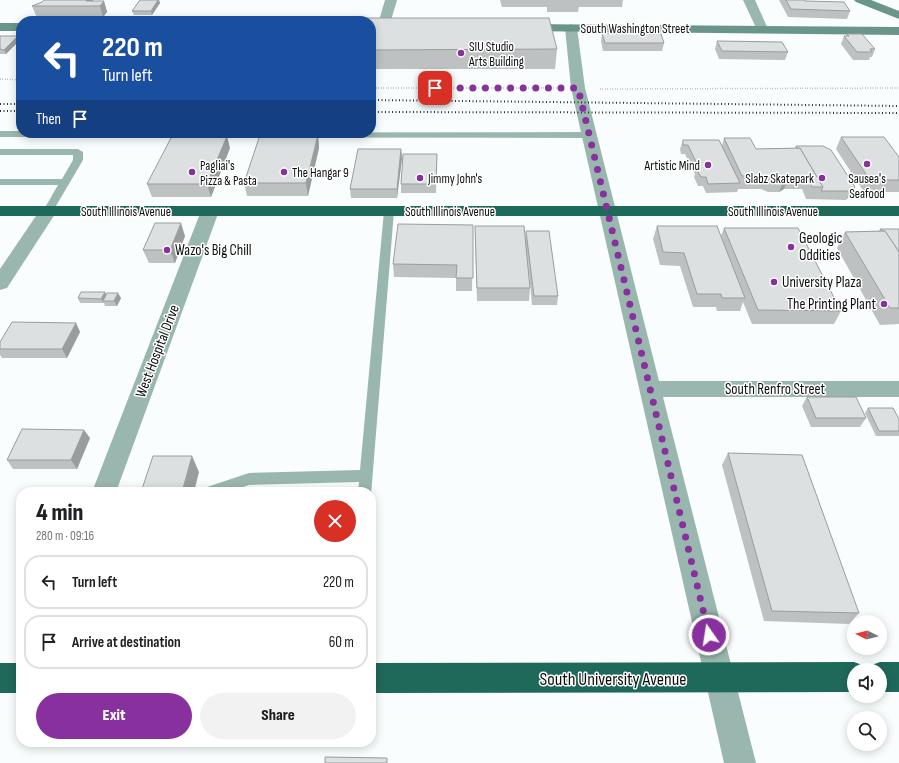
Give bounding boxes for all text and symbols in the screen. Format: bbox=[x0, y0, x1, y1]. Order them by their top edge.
street label: South Washington Street bbox=[581, 21, 689, 37]
text: 220 m bbox=[102, 31, 163, 64]
icon: left bbox=[36, 32, 88, 84]
place label: SIU Studio Arts Building bbox=[468, 39, 524, 70]
marker: SIU Studio Arts Building bbox=[456, 48, 466, 58]
text: Turn left bbox=[102, 65, 153, 86]
pin bbox=[418, 71, 452, 105]
icon: arrive bbox=[424, 77, 446, 99]
icon: arrive bbox=[69, 108, 91, 130]
text: Then bbox=[36, 110, 61, 129]
place label: Pagliai's Pizza & Pasta bbox=[200, 158, 257, 189]
place label: Artistic Mind bbox=[643, 158, 700, 174]
marker: Sausea's Seafood bbox=[862, 159, 872, 169]
marker: Artistic Mind bbox=[703, 160, 713, 170]
place label: The Hangar 9 bbox=[292, 165, 349, 181]
marker: Pagliai's Pizza & Pasta bbox=[187, 167, 197, 177]
marker: The Hangar 9 bbox=[279, 167, 289, 177]
place label: Jimmy John's bbox=[427, 171, 483, 187]
place label: Slabz Skatepark bbox=[745, 171, 814, 187]
place label: Sausea's Seafood bbox=[848, 171, 886, 202]
marker: Jimmy John's bbox=[415, 173, 425, 183]
marker: Slabz Skatepark bbox=[817, 173, 827, 183]
street label: South Illinois Avenue bbox=[81, 204, 171, 220]
street label: South Illinois Avenue bbox=[405, 204, 495, 220]
street label: South Illinois Avenue bbox=[728, 204, 818, 220]
place label: Geologic Oddities bbox=[799, 229, 843, 265]
place label: Wazo's Big Chill bbox=[175, 241, 252, 260]
marker: Geologic Oddities bbox=[786, 242, 796, 252]
marker: Wazo's Big Chill bbox=[162, 245, 172, 255]
place label: University Plaza bbox=[782, 273, 862, 292]
marker: University Plaza bbox=[769, 277, 779, 287]
place label: The Printing Plant bbox=[787, 295, 876, 314]
marker: The Printing Plant bbox=[879, 299, 889, 309]
street label: West Hospital Drive bbox=[131, 302, 184, 400]
street label: South Renfro Street bbox=[725, 380, 826, 399]
text: 4 min bbox=[36, 498, 83, 527]
button: close bbox=[314, 500, 356, 542]
text: 280 m · 09:16 bbox=[36, 528, 94, 544]
icon: left bbox=[38, 571, 60, 593]
text: Turn left bbox=[72, 573, 117, 592]
text: 220 m bbox=[323, 573, 354, 592]
position arrow bbox=[688, 614, 730, 656]
north arrow bbox=[847, 615, 887, 655]
map controls bbox=[847, 615, 887, 751]
icon: arrive bbox=[38, 631, 60, 653]
text: Arrive at destination bbox=[72, 633, 181, 652]
text: 60 m bbox=[329, 633, 354, 652]
button: sound bbox=[847, 663, 887, 703]
street label: South University Avenue bbox=[540, 669, 686, 690]
button: Exit bbox=[36, 693, 192, 739]
button: Share bbox=[200, 693, 356, 739]
button: search bbox=[847, 711, 887, 751]

